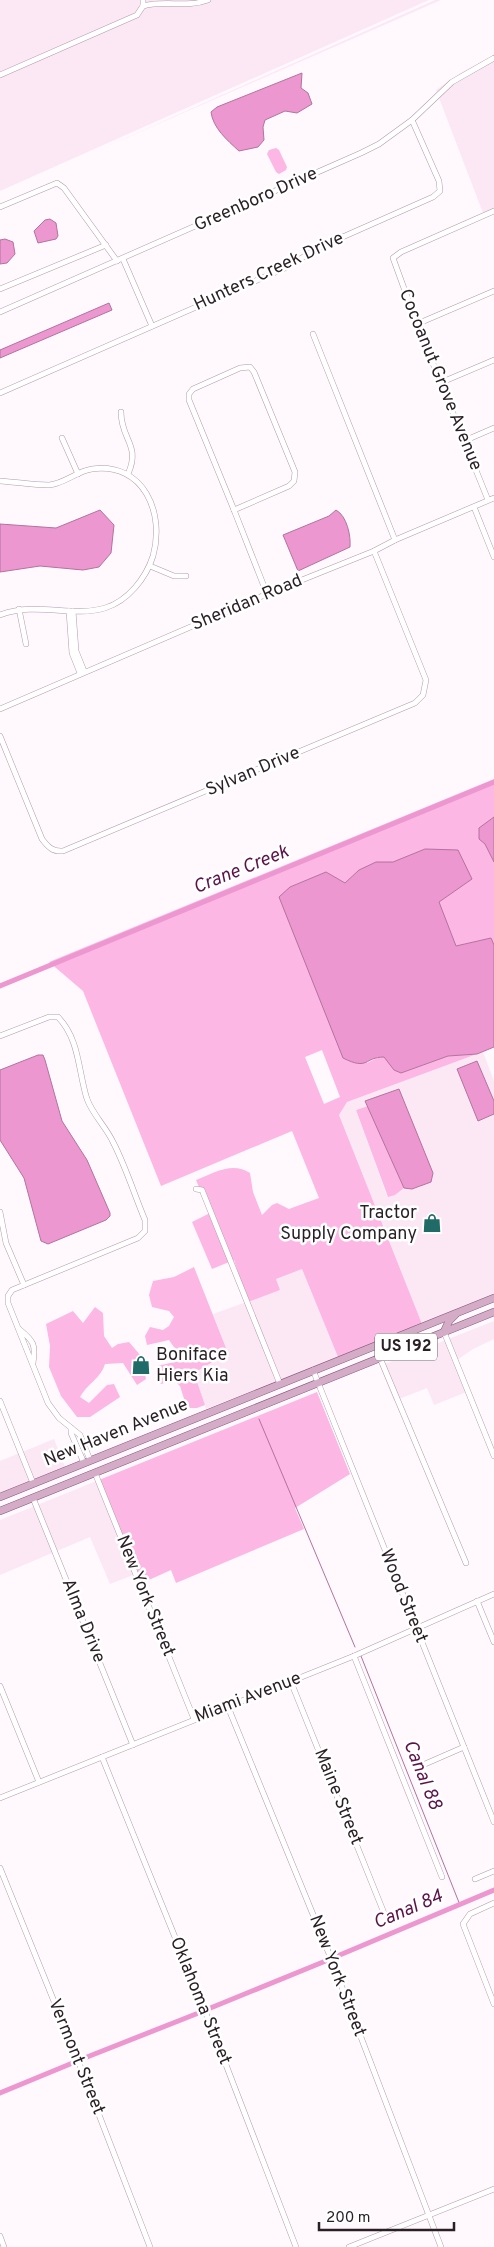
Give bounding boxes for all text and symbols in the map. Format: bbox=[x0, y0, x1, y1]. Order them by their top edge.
street label: Greenboro Drive bbox=[191, 162, 321, 238]
street label: Hunters Creek Drive bbox=[190, 227, 348, 317]
street label: Cocoanut Grove Avenue bbox=[393, 286, 487, 474]
street label: Sheridan Road bbox=[188, 569, 306, 637]
street label: Sylvan Drive bbox=[202, 742, 304, 802]
water label: Crane Creek bbox=[190, 840, 293, 900]
place label: Tractor Supply Company bbox=[280, 1202, 417, 1246]
shop icon: Tractor Supply Company bbox=[421, 1212, 443, 1234]
road number: US 192 bbox=[375, 1334, 437, 1360]
place label: Boniface Hiers Kia bbox=[156, 1344, 228, 1388]
shop icon: Boniface Hiers Kia bbox=[130, 1354, 152, 1376]
street label: New Haven Avenue bbox=[40, 1394, 192, 1472]
street label: New York Street bbox=[110, 1532, 180, 1660]
street label: Wood Street bbox=[374, 1546, 432, 1646]
street label: Alma Drive bbox=[56, 1576, 110, 1666]
street label: Miami Avenue bbox=[191, 1667, 305, 1729]
water label: Canal 88 bbox=[397, 1737, 447, 1814]
street label: Maine Street bbox=[308, 1745, 368, 1849]
water label: Canal 84 bbox=[370, 1884, 447, 1935]
street label: New York Street bbox=[303, 1912, 371, 2040]
street label: Oklahoma Street bbox=[164, 1934, 236, 2068]
street label: Vermont Street bbox=[42, 1996, 110, 2118]
scale bar bbox=[319, 2200, 454, 2232]
text: 200 m bbox=[326, 2209, 371, 2228]

